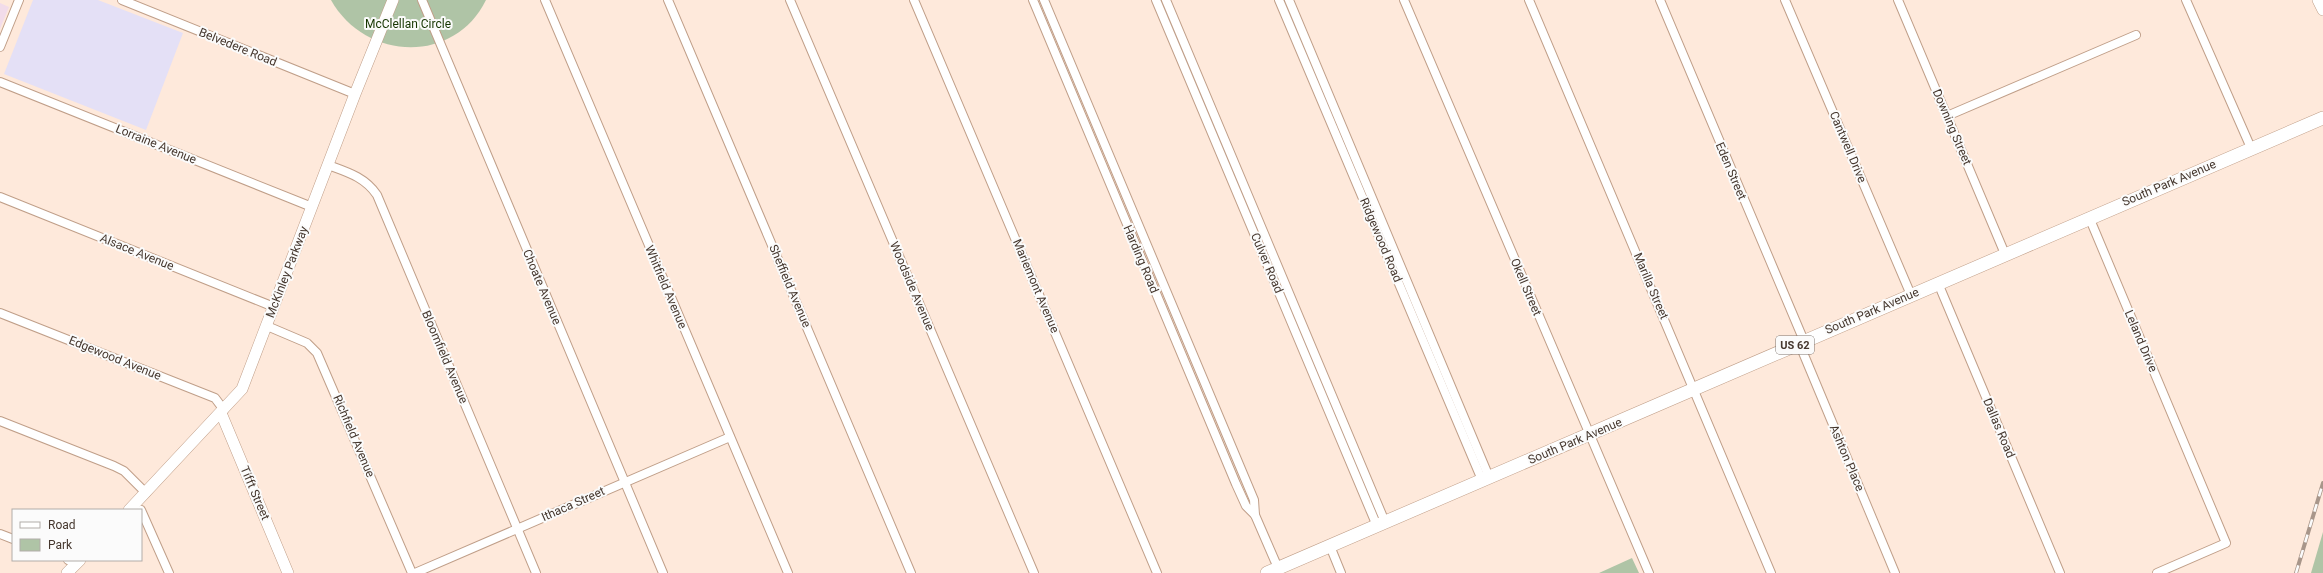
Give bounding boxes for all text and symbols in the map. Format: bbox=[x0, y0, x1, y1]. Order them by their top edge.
park label: McClellan Circle bbox=[365, 17, 451, 31]
street label: Belvedere Road bbox=[197, 25, 279, 69]
street label: Downing Street bbox=[1930, 87, 1974, 167]
street label: Cantwell Drive bbox=[1827, 109, 1869, 185]
street label: Lorraine Avenue bbox=[114, 121, 198, 167]
street label: Eden Street bbox=[1713, 140, 1749, 202]
street label: South Park Avenue bbox=[2120, 157, 2218, 209]
street label: Ridgewood Road bbox=[1357, 196, 1405, 284]
street label: Harding Road bbox=[1120, 223, 1162, 295]
street label: McKinley Parkway bbox=[263, 224, 311, 320]
street label: Alsace Avenue bbox=[98, 231, 176, 273]
street label: Culver Road bbox=[1248, 231, 1286, 295]
street label: Mariemont Avenue bbox=[1010, 237, 1062, 335]
street label: Woodside Avenue bbox=[887, 239, 937, 333]
street label: Sheffield Avenue bbox=[766, 242, 814, 330]
street label: Whitfield Avenue bbox=[642, 243, 690, 331]
street label: Choate Avenue bbox=[520, 247, 564, 327]
street label: Marilla Street bbox=[1631, 251, 1671, 321]
street label: Okell Street bbox=[1508, 256, 1544, 318]
street label: South Park Avenue bbox=[1823, 285, 1921, 337]
street label: Bloomfield Avenue bbox=[419, 308, 471, 406]
street label: Leland Drive bbox=[2122, 308, 2160, 374]
street label: Edgewood Avenue bbox=[67, 333, 163, 383]
road number: US 62 bbox=[1776, 336, 1814, 354]
street label: Richfield Avenue bbox=[330, 393, 378, 479]
street label: Dallas Road bbox=[1980, 396, 2018, 460]
street label: South Park Avenue bbox=[1526, 415, 1624, 467]
street label: Ashton Place bbox=[1827, 423, 1867, 493]
street label: Tifft Street bbox=[237, 464, 273, 522]
street label: Ithaca Street bbox=[539, 484, 607, 524]
legend bbox=[12, 509, 142, 561]
text: Road bbox=[48, 518, 76, 532]
text: Park bbox=[48, 538, 73, 552]

